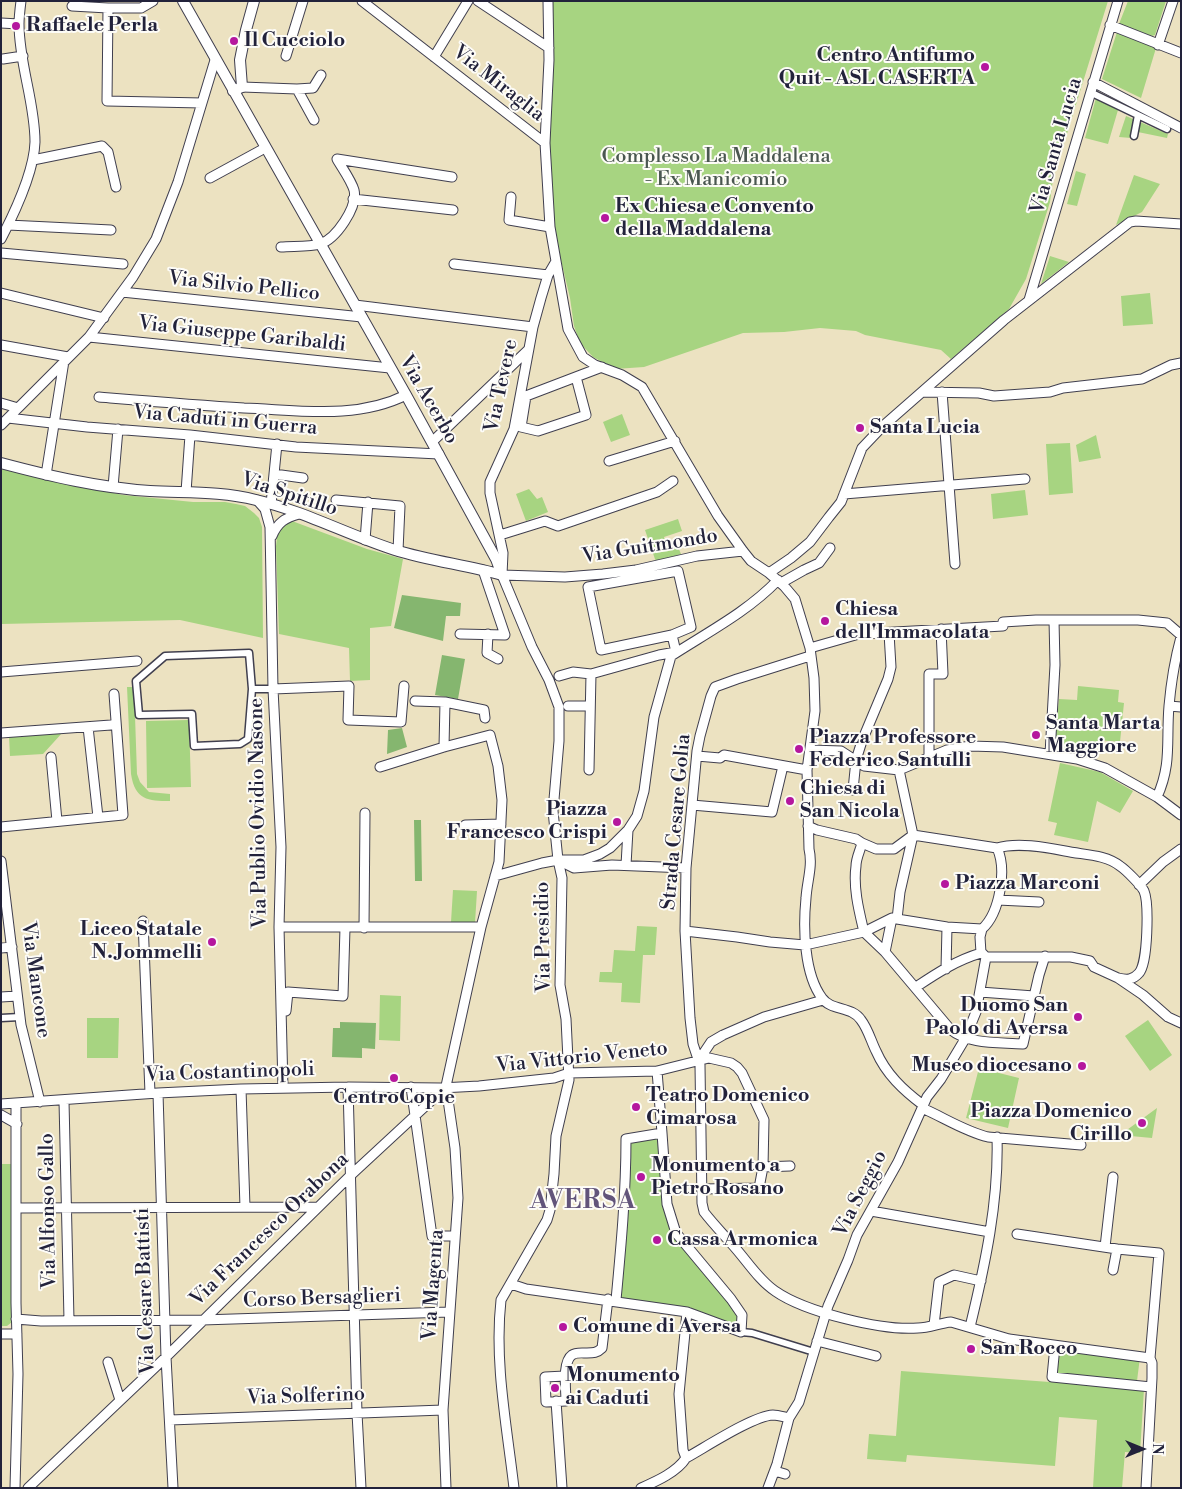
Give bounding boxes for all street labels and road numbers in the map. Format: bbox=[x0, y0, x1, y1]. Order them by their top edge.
street label: Via Miraglia bbox=[447, 41, 549, 127]
street label: Via Santa Lucia bbox=[1026, 75, 1088, 217]
street label: Via Silvio Pellico bbox=[167, 267, 321, 307]
street label: Via Giuseppe Garibaldi bbox=[137, 312, 347, 358]
street label: Via Tevere bbox=[480, 337, 524, 435]
street label: Via Acerbo bbox=[393, 351, 463, 449]
street label: Via Caduti in Guerra bbox=[132, 401, 318, 441]
street label: Via Spitillo bbox=[238, 468, 340, 522]
street label: Via Guitmondo bbox=[581, 524, 719, 570]
street label: Via Publio Ovidio Nasone bbox=[245, 697, 273, 929]
street label: Strada Cesare Golia bbox=[657, 733, 697, 911]
street label: Via Presidio bbox=[531, 881, 557, 993]
street label: Via Mancone bbox=[15, 920, 55, 1040]
street label: Via Vittorio Veneto bbox=[495, 1037, 669, 1079]
street label: Via Costantinopoli bbox=[145, 1058, 315, 1088]
street label: Via Alfonso Gallo bbox=[36, 1133, 62, 1289]
street label: Via Seggio bbox=[829, 1147, 893, 1241]
street label: Via Francesco Orabona bbox=[186, 1148, 354, 1312]
street label: Via Cesare Battisti bbox=[131, 1207, 161, 1375]
street label: Via Magenta bbox=[418, 1229, 450, 1341]
street label: Corso Bersaglieri bbox=[243, 1284, 401, 1314]
street label: Via Solferino bbox=[246, 1383, 366, 1411]

